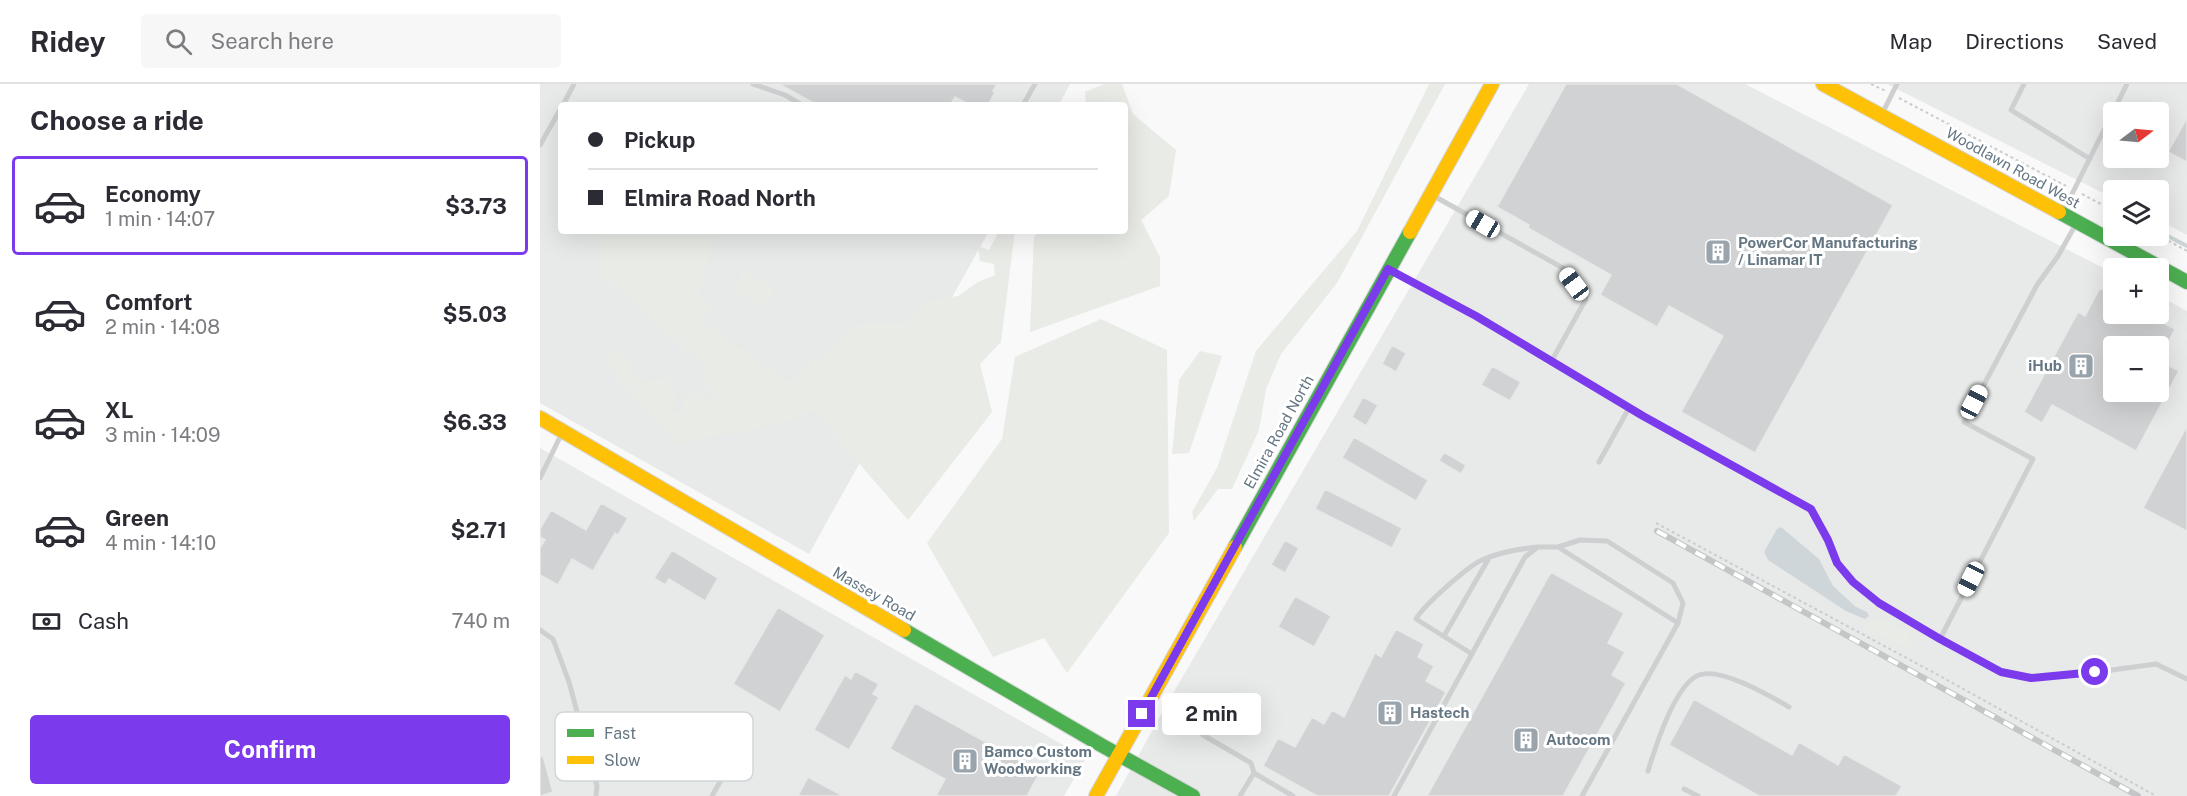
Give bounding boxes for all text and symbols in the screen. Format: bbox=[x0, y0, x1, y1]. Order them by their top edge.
search box bbox=[141, 14, 561, 68]
text: Ridey bbox=[30, 25, 105, 58]
icon: search bbox=[162, 25, 195, 58]
text: Search here bbox=[210, 28, 334, 54]
text: Map bbox=[1890, 29, 1932, 54]
text: Directions bbox=[1965, 29, 2064, 54]
text: Saved bbox=[2097, 29, 2157, 54]
north arrow bbox=[2103, 102, 2169, 168]
map controls bbox=[2103, 102, 2169, 402]
text: Choose a ride bbox=[30, 104, 204, 136]
street label: Woodlawn Road West bbox=[1943, 124, 2083, 212]
text: Pickup bbox=[624, 127, 695, 153]
icon: car bbox=[33, 179, 87, 233]
button: layers bbox=[2103, 180, 2169, 246]
text: Economy bbox=[105, 181, 201, 207]
text: Elmira Road North bbox=[624, 185, 816, 211]
text: $3.73 bbox=[445, 193, 507, 219]
text: 1 min · 14:07 bbox=[105, 207, 215, 231]
car bbox=[1463, 207, 1503, 241]
place label: PowerCor Manufacturing / Linamar IT bbox=[1738, 234, 1918, 268]
building icon: PowerCor Manufacturing / Linamar IT bbox=[1703, 237, 1733, 267]
button: + bbox=[2103, 258, 2169, 324]
car bbox=[1556, 264, 1592, 304]
icon: car bbox=[33, 287, 87, 341]
text: Comfort bbox=[105, 289, 192, 315]
text: $5.03 bbox=[443, 301, 507, 327]
text: 2 min · 14:08 bbox=[105, 315, 220, 339]
button: − bbox=[2103, 336, 2169, 402]
building icon: iHub bbox=[2066, 351, 2096, 381]
place label: iHub bbox=[2028, 357, 2062, 374]
street label: Elmira Road North bbox=[1240, 372, 1317, 491]
car bbox=[1958, 382, 1990, 422]
icon: car bbox=[33, 395, 87, 449]
text: XL bbox=[105, 397, 133, 423]
text: $6.33 bbox=[442, 409, 507, 435]
text: 3 min · 14:09 bbox=[105, 423, 220, 447]
icon: car bbox=[33, 503, 87, 557]
text: Green bbox=[105, 505, 169, 531]
text: $2.71 bbox=[451, 517, 507, 543]
text: 4 min · 14:10 bbox=[105, 531, 216, 555]
car bbox=[1955, 559, 1987, 599]
street label: Massey Road bbox=[830, 563, 918, 624]
icon: cash bbox=[30, 605, 63, 638]
text: Cash bbox=[78, 608, 129, 634]
text: 740 m bbox=[452, 609, 510, 633]
route start bbox=[2081, 658, 2108, 685]
callout: 2 min bbox=[1163, 693, 1262, 735]
building icon: Hastech bbox=[1375, 698, 1405, 728]
route end bbox=[1128, 700, 1155, 727]
text: 2 min bbox=[1185, 702, 1238, 726]
place label: Hastech bbox=[1410, 704, 1470, 721]
legend bbox=[555, 712, 753, 781]
button: Confirm bbox=[30, 715, 510, 784]
text: Fast bbox=[604, 724, 636, 743]
building icon: Autocom bbox=[1511, 725, 1541, 755]
place label: Autocom bbox=[1546, 731, 1611, 748]
place label: Bamco Custom Woodworking bbox=[984, 743, 1092, 777]
building icon: Bamco Custom Woodworking bbox=[950, 746, 980, 776]
text: Slow bbox=[604, 751, 641, 770]

